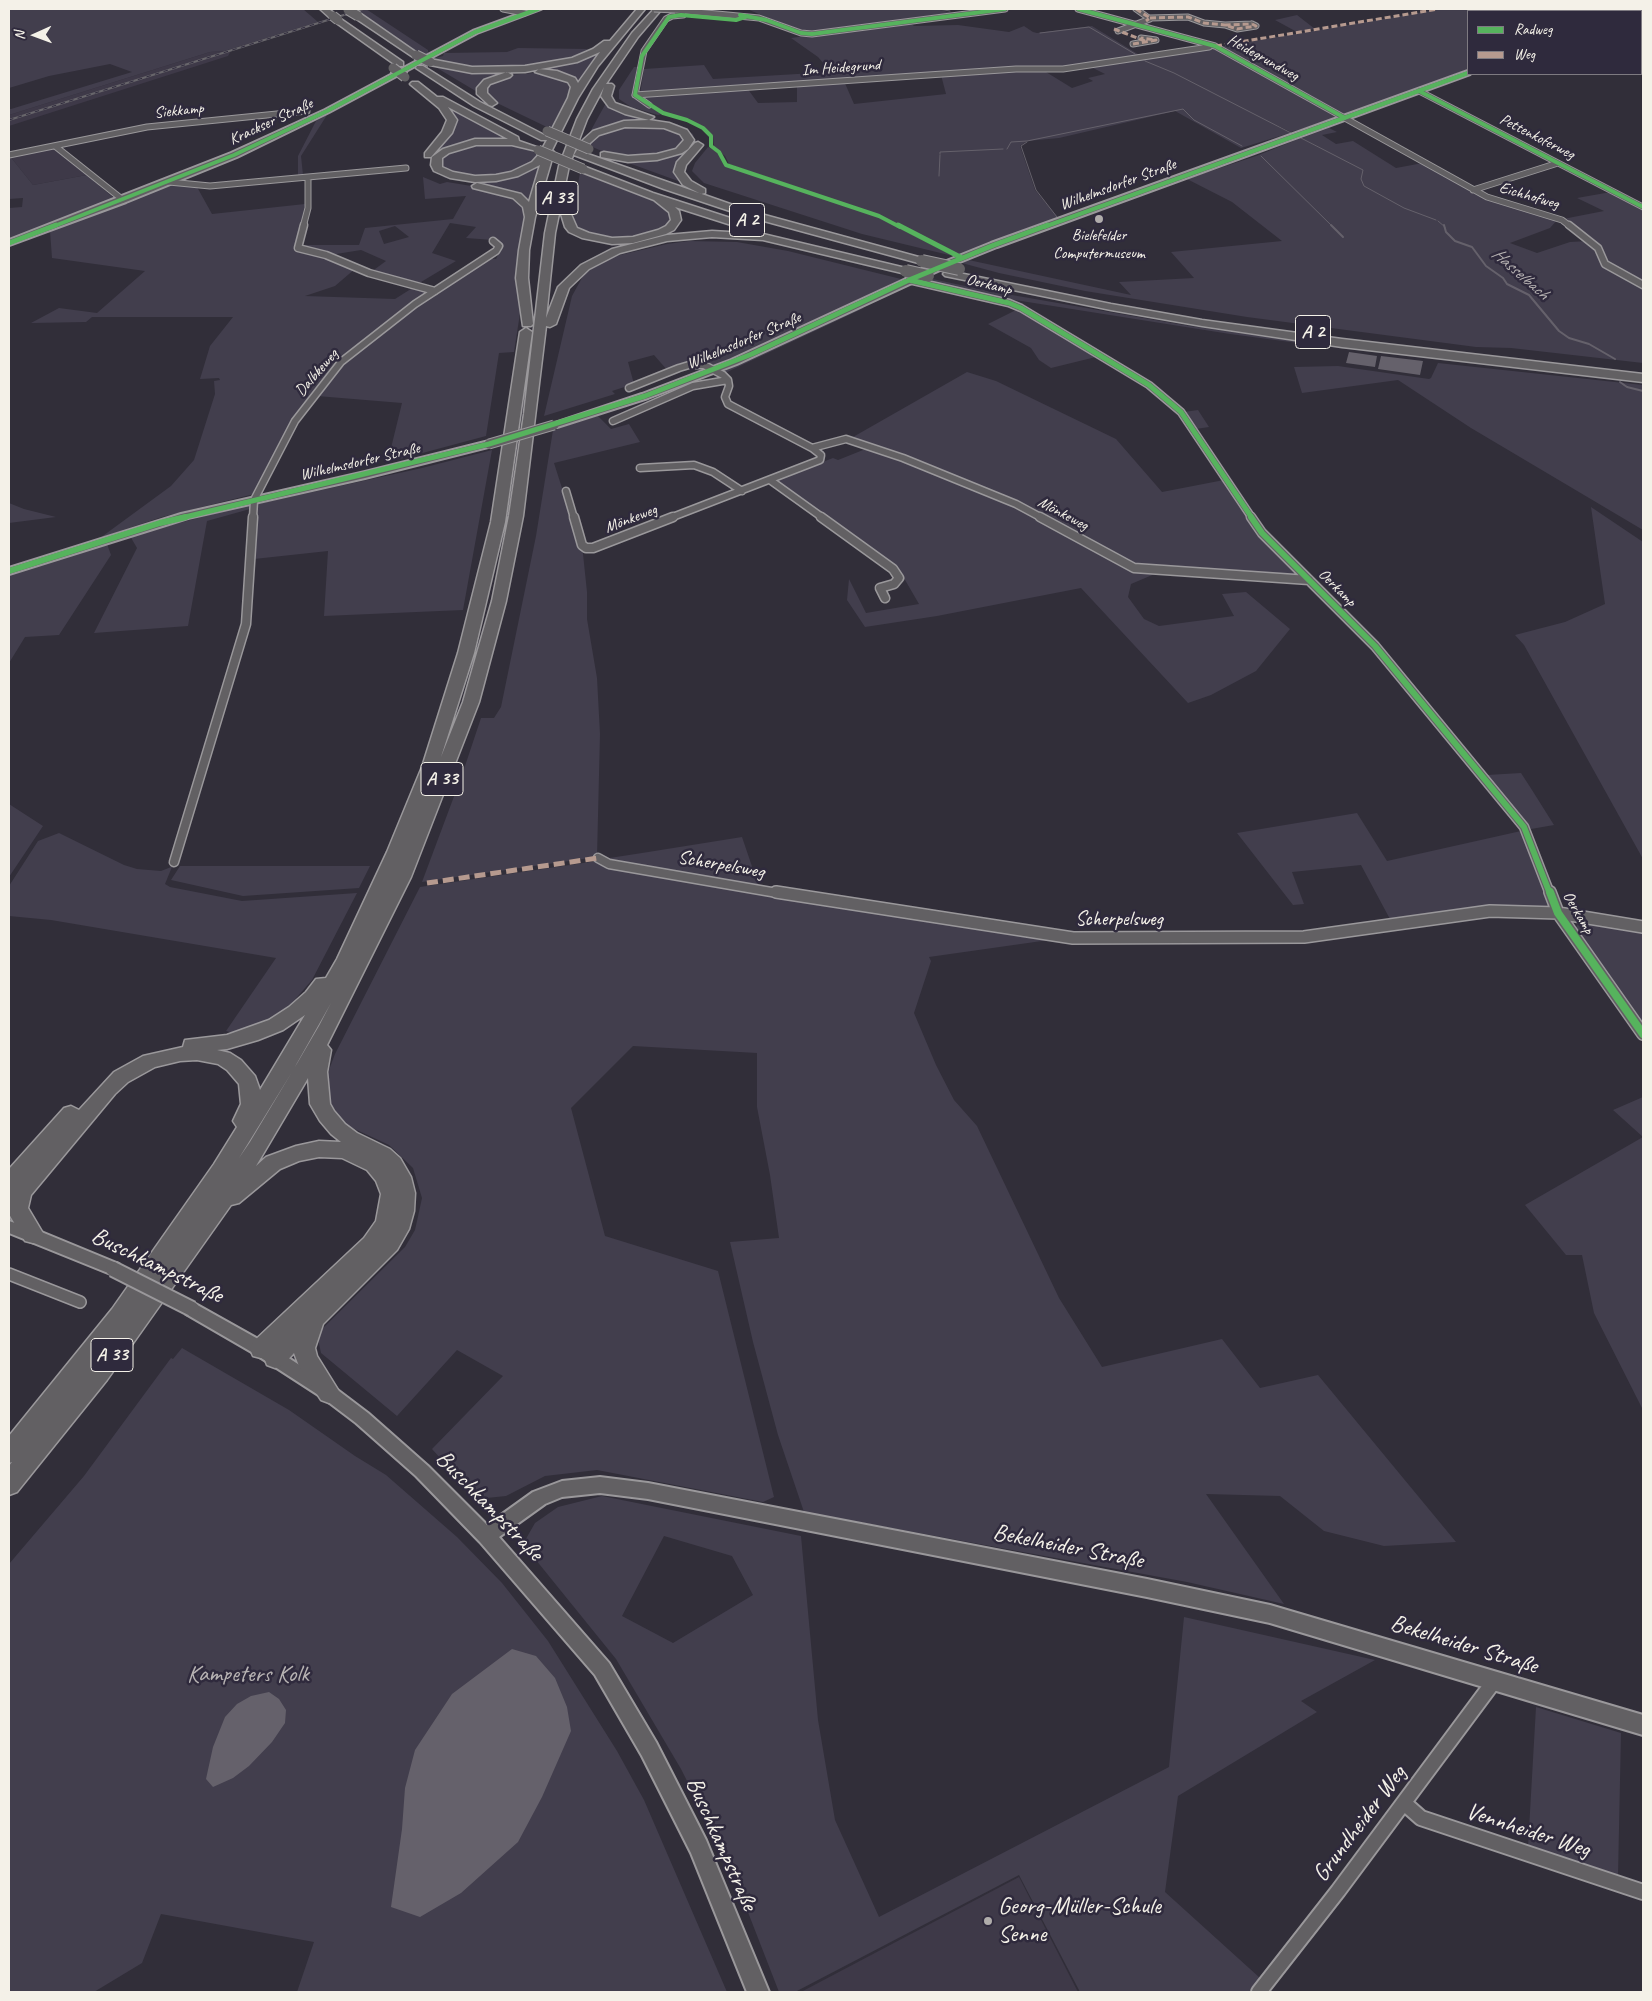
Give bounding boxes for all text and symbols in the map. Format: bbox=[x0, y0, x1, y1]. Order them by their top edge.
north arrow bbox=[10, 10, 60, 60]
legend bbox=[1467, 10, 1642, 75]
text: Radweg bbox=[1514, 20, 1552, 39]
text: N bbox=[11, 31, 28, 40]
street label: Heidegrundweg bbox=[1224, 31, 1302, 85]
text: Weg bbox=[1514, 45, 1535, 64]
street label: Im Heidegrund bbox=[801, 56, 881, 80]
street label: Krackser Straße bbox=[226, 94, 316, 150]
street label: Siekkamp bbox=[153, 99, 205, 123]
street label: Pettenkoferweg bbox=[1496, 110, 1578, 164]
street label: Wilhelmsdorfer Straße bbox=[1057, 155, 1179, 215]
street label: Eichhofweg bbox=[1497, 178, 1561, 214]
road number: A 33 bbox=[536, 182, 578, 214]
road number: A 2 bbox=[730, 204, 764, 236]
marker: Bielefelder Computermuseum bbox=[1093, 213, 1105, 225]
place label: Bielefelder Computermuseum bbox=[1053, 226, 1145, 264]
water label: Hasselbach bbox=[1487, 243, 1553, 305]
street label: Oerkamp bbox=[964, 270, 1014, 300]
street label: Wilhelmsdorfer Straße bbox=[684, 308, 804, 374]
road number: A 2 bbox=[1296, 316, 1330, 348]
street label: Dalbkeweg bbox=[291, 346, 343, 400]
street label: Wilhelmsdorfer Straße bbox=[298, 439, 422, 485]
street label: Mönkeweg bbox=[1034, 493, 1092, 535]
street label: Mönkeweg bbox=[602, 500, 660, 538]
street label: Oerkamp bbox=[1314, 565, 1360, 611]
road number: A 33 bbox=[421, 762, 463, 796]
street label: Scherpelsweg bbox=[676, 846, 766, 884]
street label: Oerkamp bbox=[1558, 888, 1598, 938]
street label: Scherpelsweg bbox=[1075, 908, 1163, 932]
street label: Buschkampstraße bbox=[86, 1222, 228, 1310]
road number: A 33 bbox=[91, 1338, 133, 1372]
street label: Buschkampstraße bbox=[429, 1445, 549, 1567]
street label: Bekelheider Straße bbox=[990, 1518, 1146, 1576]
street label: Bekelheider Straße bbox=[1387, 1609, 1541, 1681]
park label: Kampeters Kolk bbox=[187, 1661, 309, 1689]
street label: Grundheider Weg bbox=[1307, 1760, 1413, 1888]
street label: Buschkampstraße bbox=[679, 1773, 763, 1915]
street label: Vennheider Weg bbox=[1462, 1797, 1594, 1865]
place label: Georg-Müller-Schule Senne bbox=[998, 1893, 1161, 1949]
marker: Georg-Müller-Schule Senne bbox=[982, 1915, 994, 1927]

